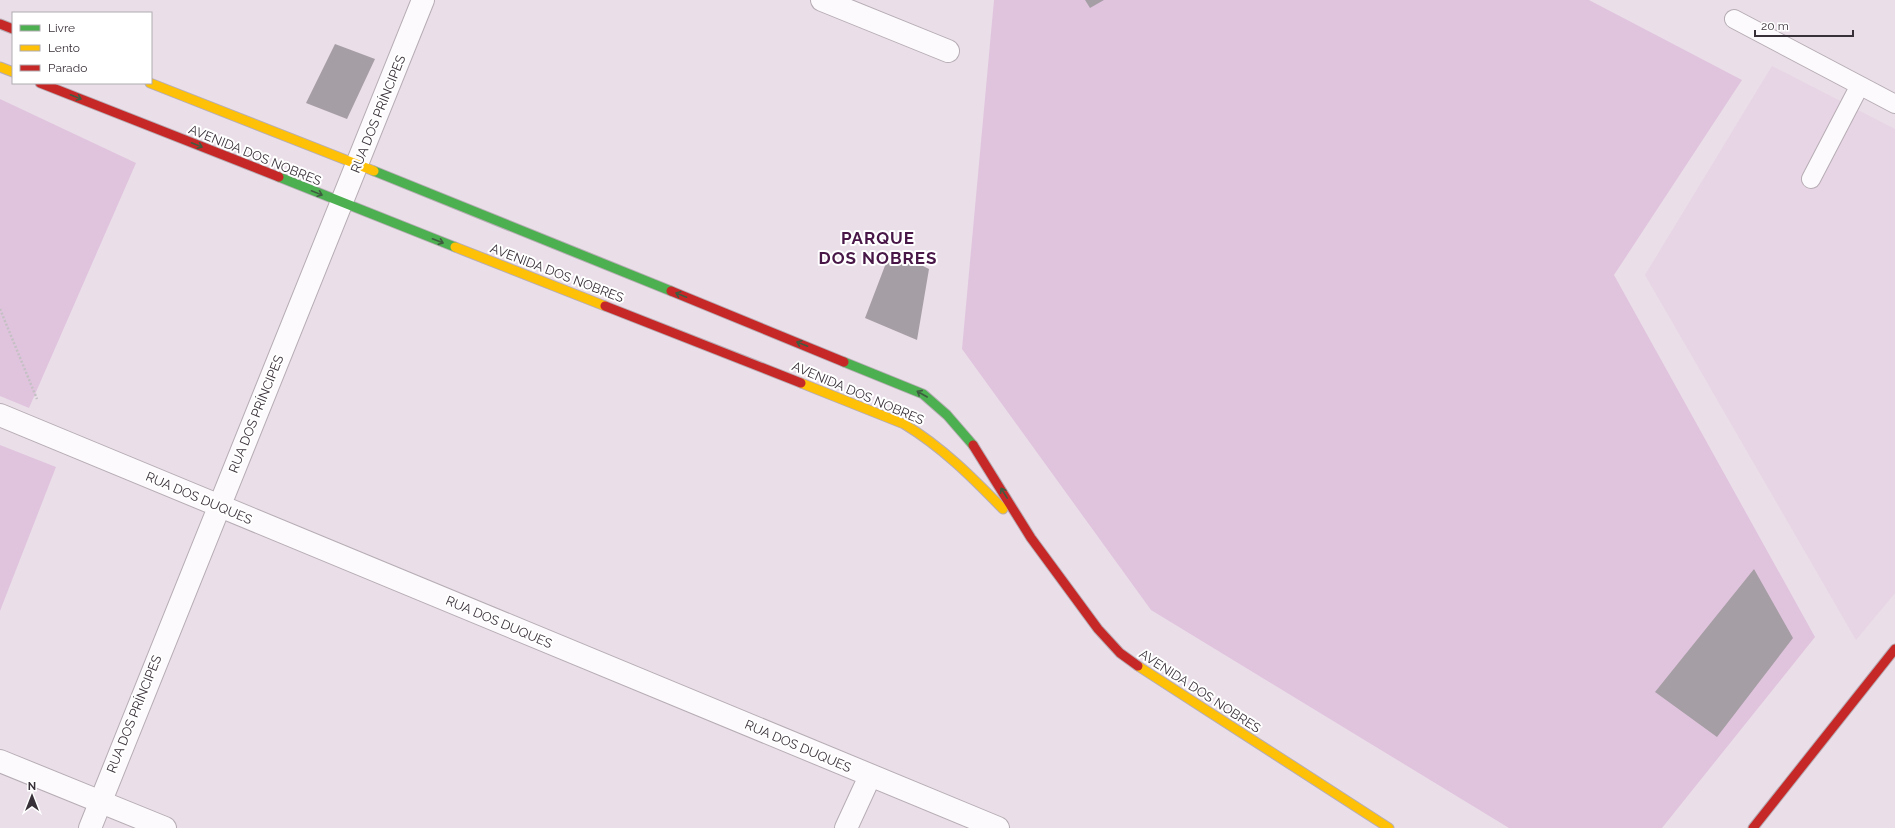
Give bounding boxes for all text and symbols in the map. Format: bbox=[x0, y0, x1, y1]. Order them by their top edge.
legend bbox=[12, 12, 152, 84]
scale bar bbox=[1755, 12, 1853, 38]
text: 20 m bbox=[1761, 19, 1789, 33]
text: Livre bbox=[48, 21, 75, 35]
text: Lento bbox=[48, 41, 80, 55]
street label: RUA DOS PRÍNCIPES bbox=[348, 53, 409, 175]
text: Parado bbox=[48, 61, 87, 75]
one-way arrow bbox=[69, 94, 81, 102]
street label: AVENIDA DOS NOBRES bbox=[187, 122, 324, 189]
one-way arrow bbox=[190, 142, 202, 150]
one-way arrow bbox=[311, 190, 323, 198]
district label: PARQUE DOS NOBRES bbox=[819, 228, 937, 268]
one-way arrow bbox=[432, 238, 444, 245]
street label: AVENIDA DOS NOBRES bbox=[488, 241, 626, 305]
one-way arrow bbox=[676, 291, 688, 299]
one-way arrow bbox=[796, 340, 808, 348]
street label: RUA DOS PRÍNCIPES bbox=[226, 353, 287, 475]
street label: AVENIDA DOS NOBRES bbox=[790, 358, 926, 428]
one-way arrow bbox=[916, 390, 928, 398]
street label: RUA DOS DUQUES bbox=[143, 469, 255, 527]
one-way arrow bbox=[999, 487, 1007, 499]
street label: RUA DOS DUQUES bbox=[443, 593, 555, 651]
street label: AVENIDA DOS NOBRES bbox=[1137, 646, 1264, 736]
street label: RUA DOS PRÍNCIPES bbox=[104, 653, 165, 775]
street label: RUA DOS DUQUES bbox=[742, 717, 854, 775]
north arrow bbox=[12, 776, 52, 816]
text: N bbox=[28, 780, 36, 793]

